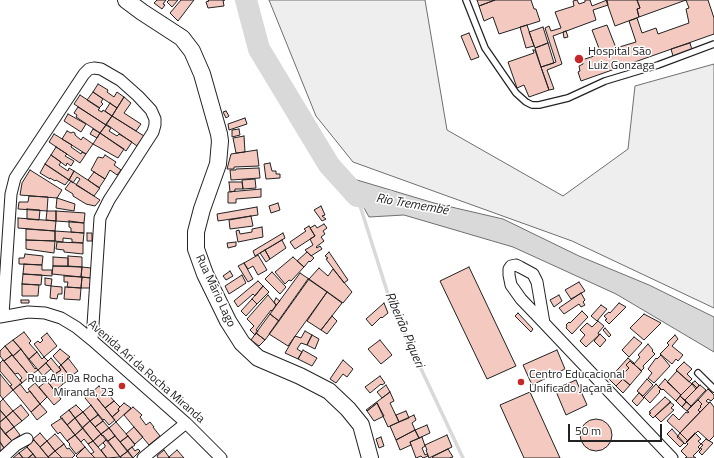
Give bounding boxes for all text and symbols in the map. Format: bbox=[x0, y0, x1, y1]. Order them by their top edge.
place label: Hospital São Luiz Gonzaga bbox=[588, 45, 655, 73]
marker: Hospital São Luiz Gonzaga bbox=[573, 53, 585, 65]
water label: Rio Tremembé bbox=[375, 191, 449, 219]
street label: Rua Mário Lago bbox=[192, 252, 238, 330]
water label: Ribeirão Piqueri bbox=[381, 290, 427, 370]
street label: Avenida Ari da Rocha Miranda bbox=[85, 317, 207, 427]
place label: Centro Educacional Unificado Jaçanã bbox=[529, 368, 625, 396]
place label: Rua Ari Da Rocha Miranda, 23 bbox=[27, 372, 114, 400]
marker: Centro Educacional Unificado Jaçanã bbox=[516, 377, 526, 387]
marker: Rua Ari Da Rocha Miranda, 23 bbox=[117, 381, 127, 391]
scale bar bbox=[570, 416, 664, 442]
text: 50 m bbox=[575, 421, 601, 440]

